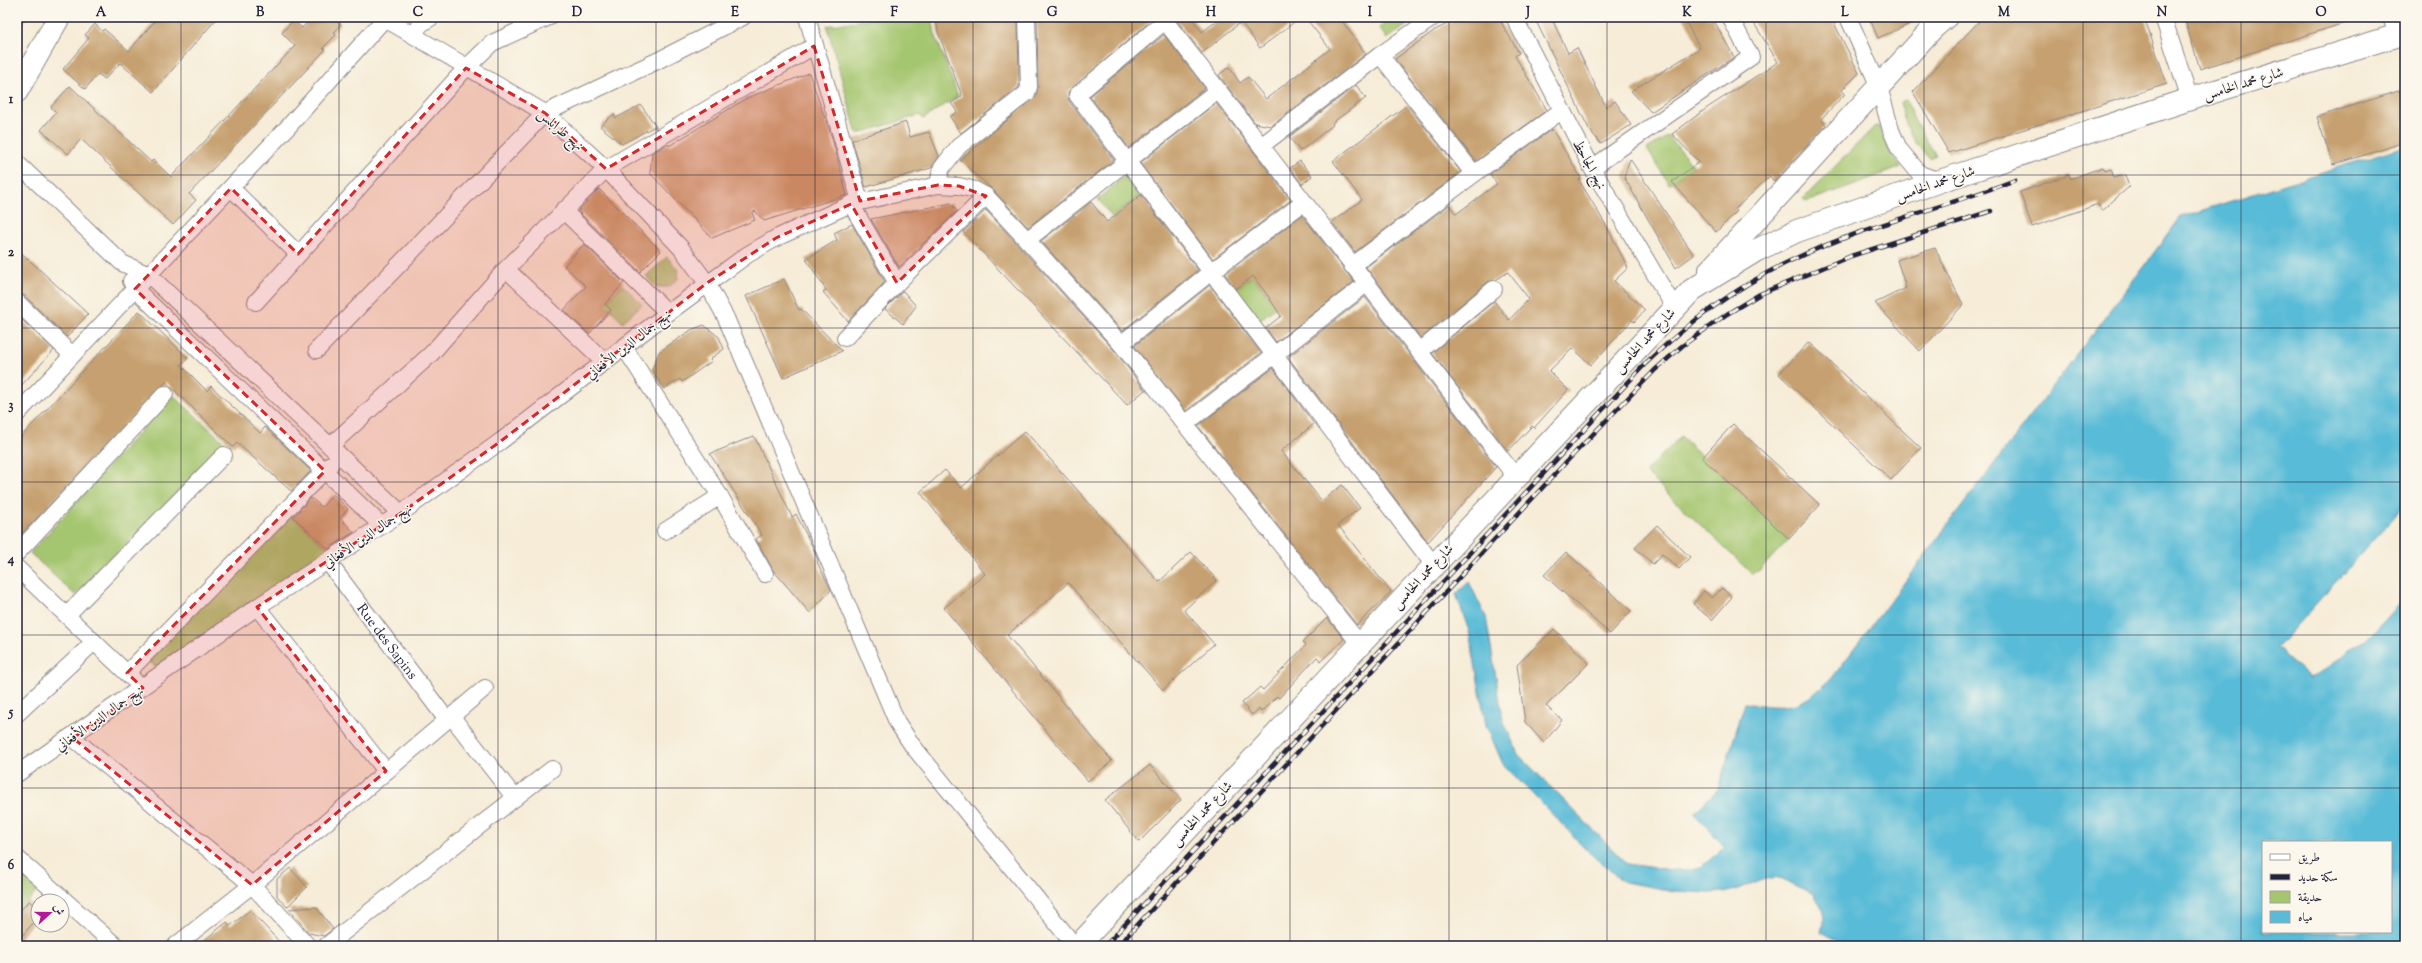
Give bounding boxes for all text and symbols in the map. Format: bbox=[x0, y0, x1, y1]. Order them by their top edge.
text: A bbox=[96, 4, 107, 22]
text: B bbox=[256, 4, 265, 22]
text: C bbox=[413, 4, 423, 22]
text: D bbox=[572, 4, 582, 22]
text: E bbox=[731, 4, 739, 22]
text: F bbox=[890, 4, 898, 22]
text: G bbox=[1047, 4, 1058, 22]
text: H bbox=[1206, 4, 1217, 22]
text: I bbox=[1368, 4, 1373, 22]
text: J bbox=[1525, 4, 1530, 22]
text: K bbox=[1682, 4, 1692, 22]
text: L bbox=[1841, 4, 1849, 22]
text: M bbox=[1998, 4, 2010, 22]
text: N bbox=[2157, 4, 2168, 22]
text: O bbox=[2315, 4, 2327, 22]
street label: شارع محمد الخامس bbox=[2201, 63, 2286, 107]
text: 1 bbox=[9, 91, 14, 109]
street label: نهج طرابلس bbox=[531, 105, 587, 157]
street label: نهج الجاحظ bbox=[1566, 136, 1610, 194]
street label: شارع محمد الخامس bbox=[1893, 162, 1978, 208]
text: 2 bbox=[8, 244, 15, 262]
street label: نهج جمال الدين الأفغاني bbox=[581, 304, 677, 386]
street label: شارع محمد الخامس bbox=[1610, 304, 1681, 378]
text: 3 bbox=[8, 397, 14, 415]
street label: نهج جمال الدين الأفغاني bbox=[318, 498, 417, 575]
street label: شارع محمد الخامس bbox=[1388, 540, 1459, 614]
text: 4 bbox=[7, 551, 15, 569]
street label: Rue des Sapins bbox=[351, 600, 421, 684]
street label: نهج جمال الدين الأفغاني bbox=[51, 680, 149, 758]
text: 5 bbox=[8, 704, 14, 722]
street label: شارع محمد الخامس bbox=[1167, 777, 1238, 851]
legend bbox=[2262, 841, 2392, 933]
text: طريق bbox=[2298, 849, 2320, 867]
text: 6 bbox=[8, 857, 15, 875]
text: سكة حديد bbox=[2298, 869, 2338, 887]
text: حديقة bbox=[2298, 889, 2322, 907]
north arrow bbox=[30, 893, 70, 933]
text: ش bbox=[49, 902, 68, 918]
text: مياه bbox=[2298, 909, 2313, 927]

